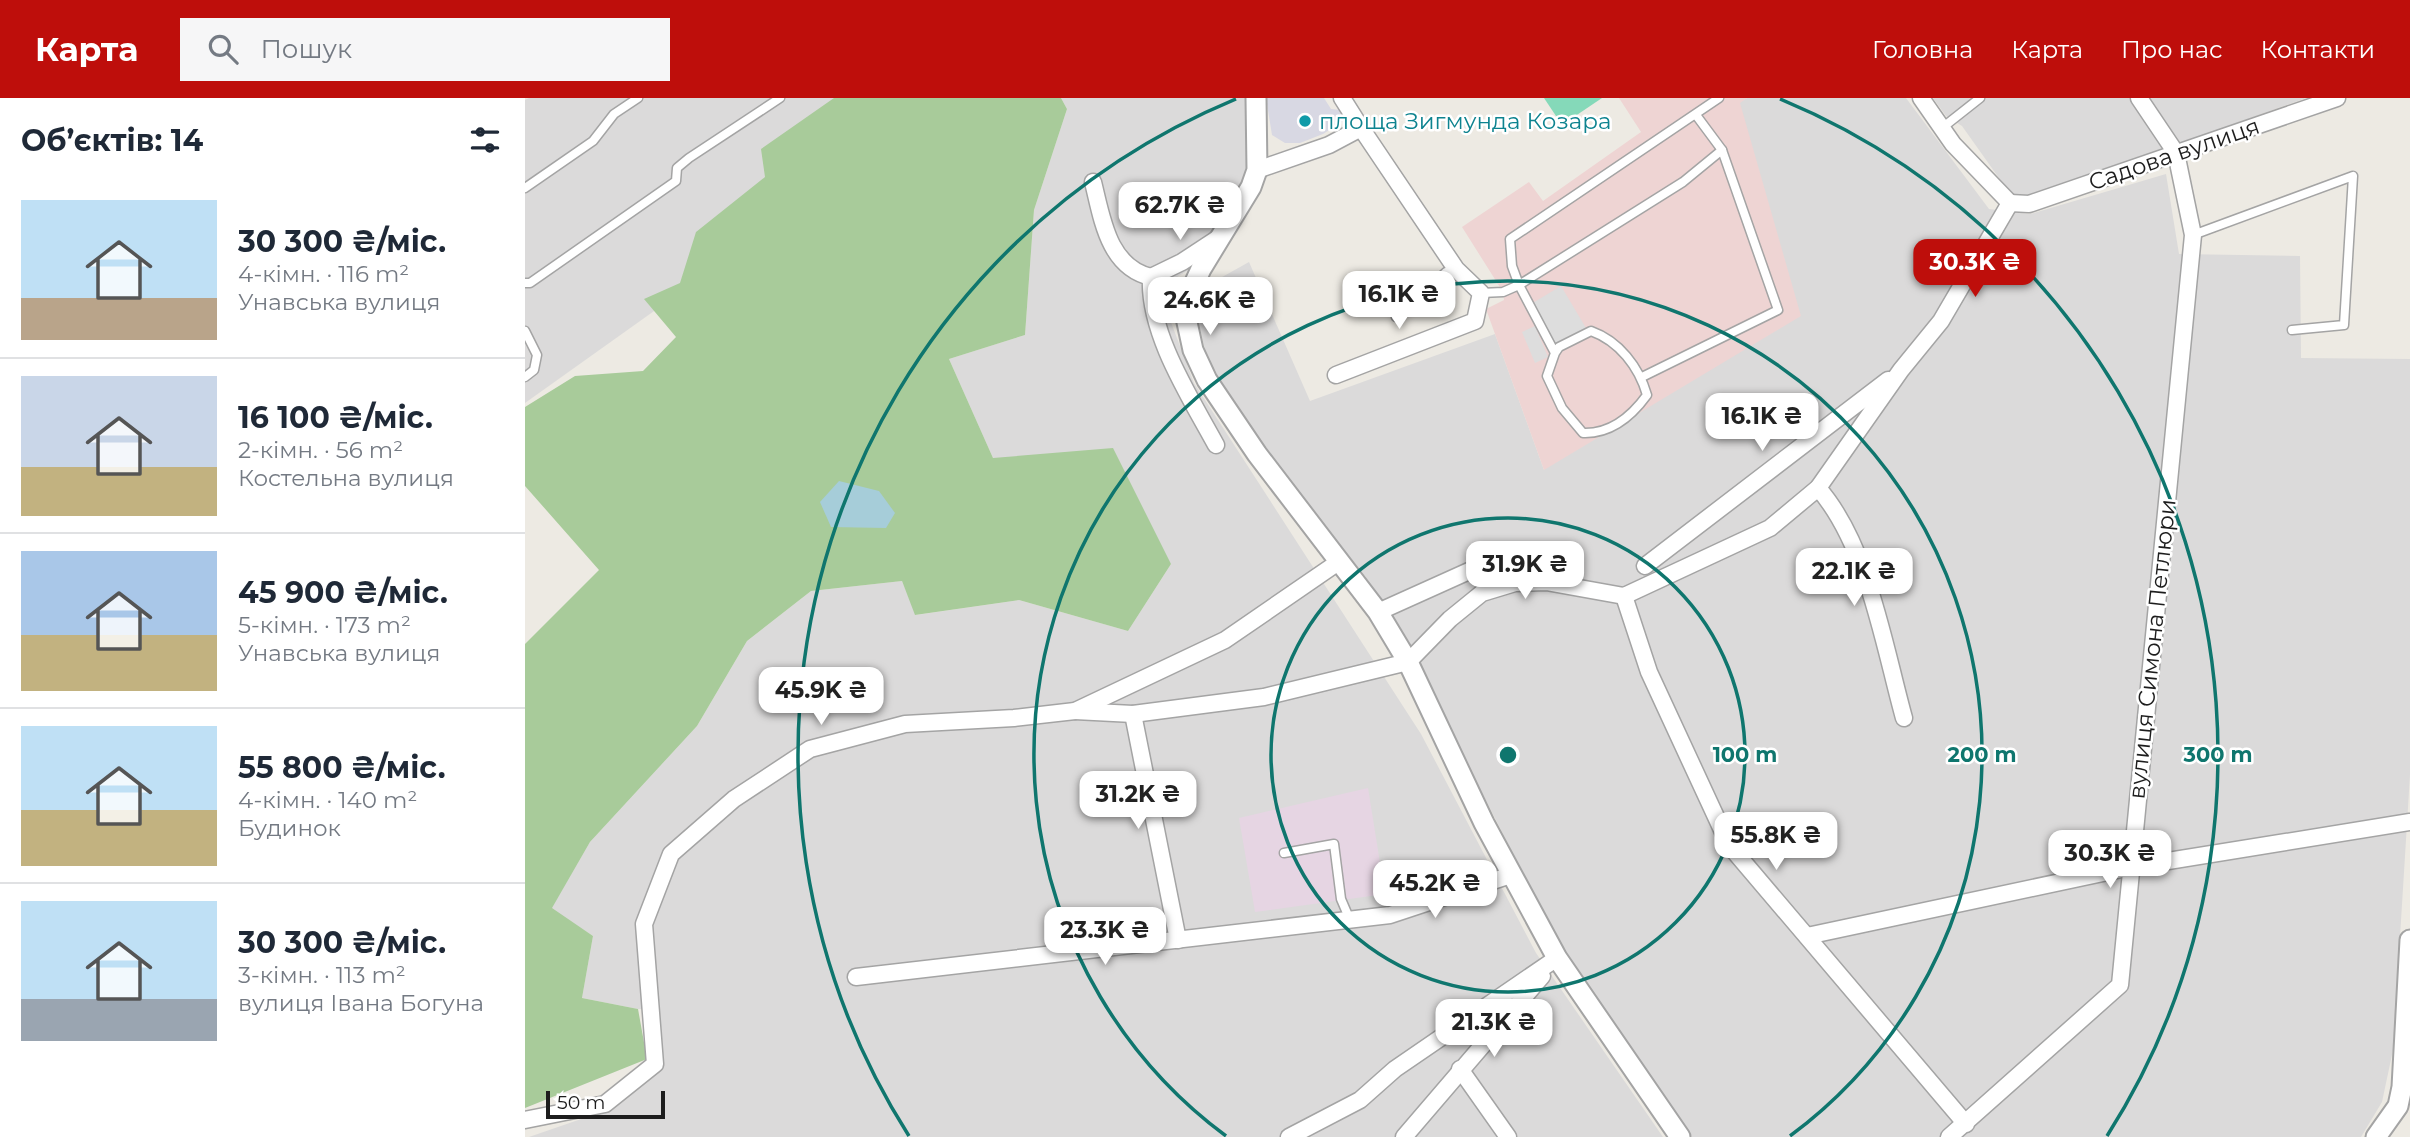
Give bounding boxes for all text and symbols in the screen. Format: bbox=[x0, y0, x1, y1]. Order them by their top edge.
search box bbox=[180, 18, 670, 81]
text: Карта bbox=[35, 29, 138, 69]
icon: search bbox=[204, 30, 242, 68]
text: Пошук bbox=[260, 33, 352, 65]
text: Головна bbox=[1872, 35, 1973, 64]
text: Карта bbox=[2011, 35, 2083, 64]
text: Про нас bbox=[2121, 35, 2223, 64]
text: Контакти bbox=[2261, 35, 2375, 64]
place label: площа Зигмунда Козара bbox=[1319, 107, 1611, 135]
street label: Садова вулиця bbox=[2085, 112, 2263, 196]
marker: площа Зигмунда Козара bbox=[1297, 113, 1313, 129]
icon: filters bbox=[466, 121, 504, 159]
text: Об’єктів: 14 bbox=[21, 122, 203, 159]
pin: 62.7K ₴ bbox=[1115, 183, 1245, 242]
text: 62.7K ₴ bbox=[1135, 191, 1225, 219]
text: 30 300 ₴/міс. bbox=[238, 223, 446, 260]
icon: home bbox=[77, 228, 161, 312]
pin: 30.3K ₴ bbox=[1910, 240, 2040, 299]
text: 30.3K ₴ bbox=[1929, 248, 2021, 276]
text: 4-кімн. · 116 m² bbox=[238, 260, 409, 288]
pin: 16.1K ₴ bbox=[1334, 272, 1464, 331]
pin: 24.6K ₴ bbox=[1145, 278, 1275, 337]
text: 16.1K ₴ bbox=[1358, 280, 1440, 308]
text: 24.6K ₴ bbox=[1164, 286, 1256, 314]
text: Унавська вулиця bbox=[238, 288, 441, 316]
pin: 16.1K ₴ bbox=[1697, 394, 1827, 453]
text: 16 100 ₴/міс. bbox=[238, 399, 433, 436]
text: 16.1K ₴ bbox=[1721, 402, 1803, 430]
icon: home bbox=[77, 404, 161, 488]
text: 2-кімн. · 56 m² bbox=[238, 436, 403, 464]
text: Костельна вулиця bbox=[238, 464, 454, 492]
street label: вулиця Симона Петлюри bbox=[2122, 498, 2182, 800]
pin: 31.9K ₴ bbox=[1460, 542, 1590, 601]
pin: 22.1K ₴ bbox=[1789, 548, 1919, 608]
text: 31.9K ₴ bbox=[1482, 550, 1568, 578]
text: 22.1K ₴ bbox=[1812, 557, 1896, 585]
text: 45 900 ₴/міс. bbox=[238, 574, 448, 611]
icon: home bbox=[77, 579, 161, 663]
text: 5-кімн. · 173 m² bbox=[238, 611, 411, 639]
text: Унавська вулиця bbox=[238, 639, 441, 667]
pin: 45.9K ₴ bbox=[756, 668, 886, 727]
text: 45.9K ₴ bbox=[775, 676, 867, 704]
text: 100 m bbox=[1713, 742, 1777, 767]
text: 200 m bbox=[1948, 742, 2016, 767]
text: 300 m bbox=[2183, 742, 2252, 767]
centre of rings bbox=[1496, 743, 1520, 767]
text: 55 800 ₴/міс. bbox=[238, 749, 446, 786]
icon: home bbox=[77, 754, 161, 838]
pin: 31.2K ₴ bbox=[1073, 772, 1203, 831]
text: 31.2K ₴ bbox=[1096, 780, 1181, 808]
text: 4-кімн. · 140 m² bbox=[238, 786, 417, 814]
pin: 55.8K ₴ bbox=[1711, 812, 1841, 872]
text: Будинок bbox=[238, 814, 341, 842]
text: 55.8K ₴ bbox=[1730, 821, 1822, 849]
pin: 30.3K ₴ bbox=[2045, 830, 2175, 890]
text: 30.3K ₴ bbox=[2064, 839, 2156, 867]
pin: 45.2K ₴ bbox=[1370, 860, 1500, 920]
text: 45.2K ₴ bbox=[1389, 869, 1481, 897]
pin: 23.3K ₴ bbox=[1040, 908, 1170, 967]
text: 23.3K ₴ bbox=[1060, 916, 1150, 944]
text: 30 300 ₴/міс. bbox=[238, 924, 446, 961]
icon: home bbox=[77, 929, 161, 1013]
text: 3-кімн. · 113 m² bbox=[238, 961, 406, 989]
text: вулиця Івана Богуна bbox=[238, 989, 484, 1017]
pin: 21.3K ₴ bbox=[1429, 1000, 1559, 1059]
text: 21.3K ₴ bbox=[1452, 1008, 1537, 1036]
scale bar bbox=[546, 1088, 665, 1120]
text: 50 m bbox=[557, 1091, 605, 1114]

